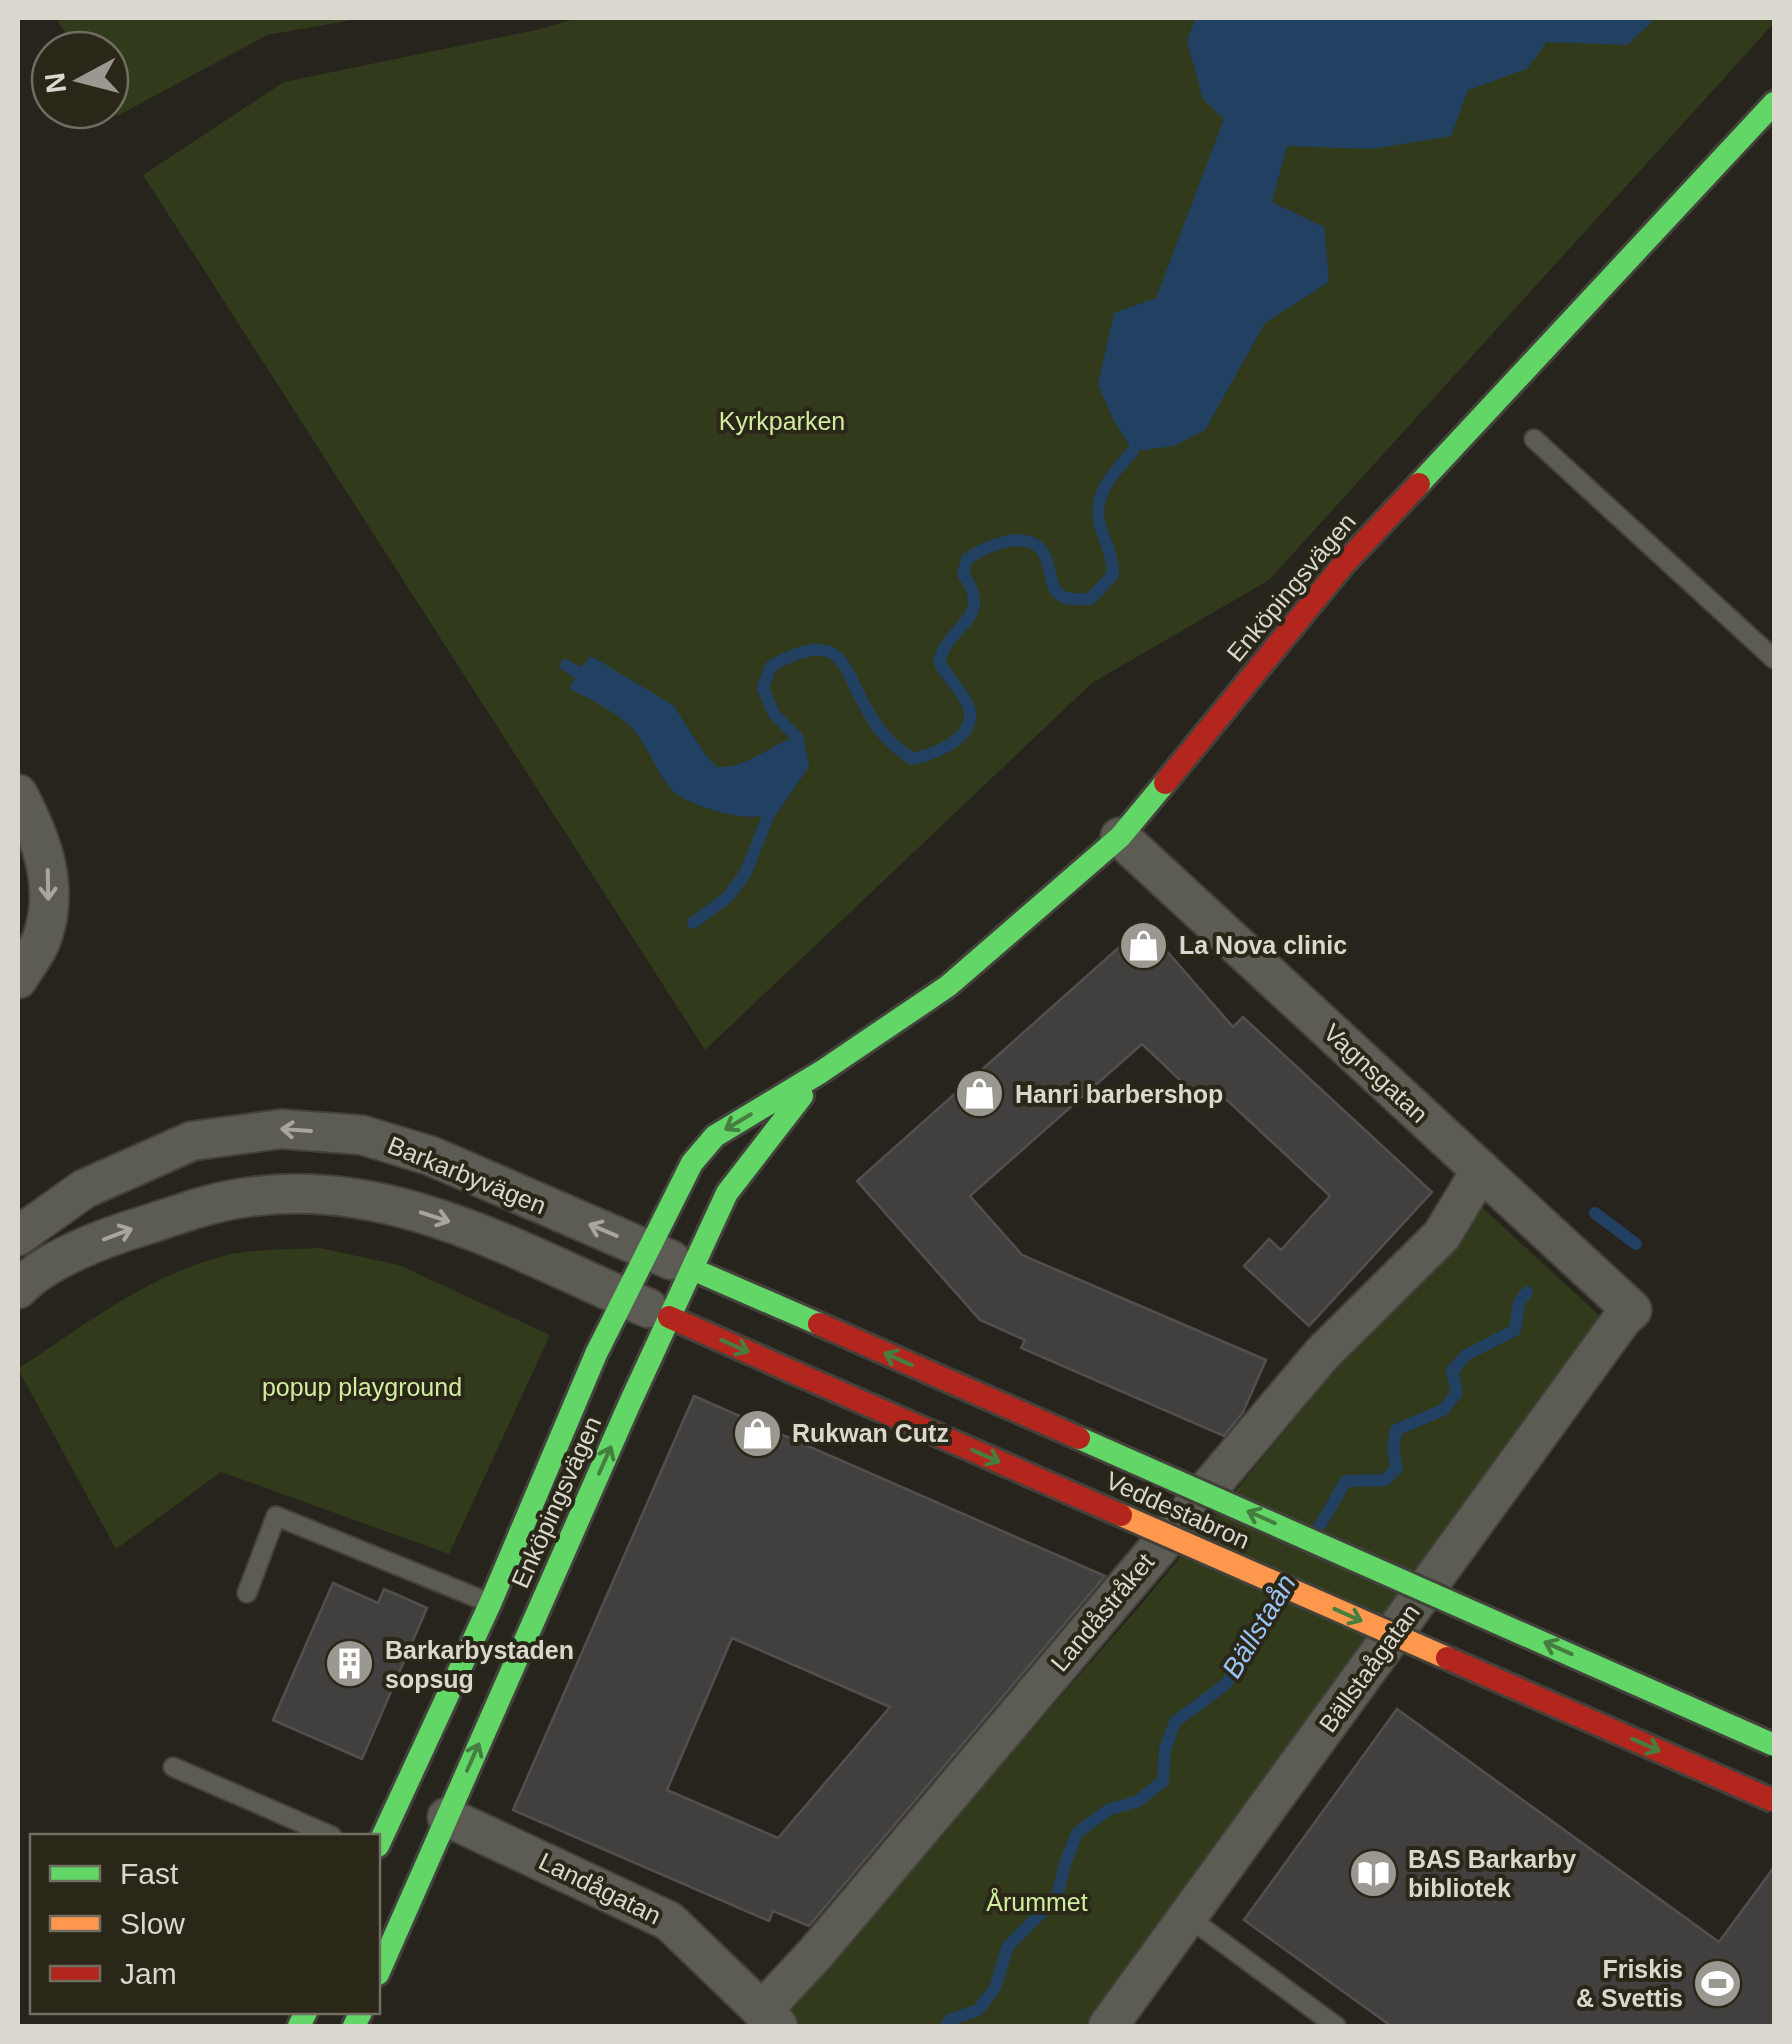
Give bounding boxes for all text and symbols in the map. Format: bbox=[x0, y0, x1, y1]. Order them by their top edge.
north arrow bbox=[30, 30, 130, 130]
text: N bbox=[39, 71, 72, 95]
park label: Kyrkparken bbox=[719, 407, 845, 435]
street label: Enköpingsvägen bbox=[1221, 507, 1361, 667]
one-way arrow bbox=[38, 868, 58, 901]
shop icon: La Nova clinic bbox=[1118, 919, 1170, 971]
place label: La Nova clinic bbox=[1179, 931, 1347, 959]
street label: Vagnsgatan bbox=[1318, 1018, 1434, 1128]
shop icon: Hanri barbershop bbox=[954, 1068, 1006, 1120]
place label: Hanri barbershop bbox=[1015, 1080, 1223, 1108]
one-way arrow bbox=[724, 1112, 753, 1132]
one-way arrow bbox=[281, 1120, 313, 1139]
street label: Barkarbyvägen bbox=[384, 1131, 550, 1219]
one-way arrow bbox=[419, 1209, 450, 1227]
one-way arrow bbox=[588, 1220, 618, 1238]
one-way arrow bbox=[103, 1224, 133, 1242]
one-way arrow bbox=[719, 1338, 750, 1356]
one-way arrow bbox=[883, 1349, 914, 1367]
park label: popup playground bbox=[262, 1373, 462, 1401]
shop icon: Rukwan Cutz bbox=[731, 1407, 783, 1459]
street label: Enköpingsvägen bbox=[506, 1412, 606, 1592]
place label: Rukwan Cutz bbox=[792, 1419, 949, 1447]
one-way arrow bbox=[597, 1445, 615, 1476]
one-way arrow bbox=[970, 1448, 1000, 1467]
street label: Veddestabron bbox=[1102, 1466, 1254, 1554]
one-way arrow bbox=[1246, 1507, 1276, 1525]
street label: Landåstråket bbox=[1045, 1548, 1159, 1676]
water label: Bällstaån bbox=[1216, 1569, 1302, 1683]
street label: Bällstaågatan bbox=[1313, 1598, 1425, 1738]
one-way arrow bbox=[1332, 1607, 1363, 1625]
place label: Barkarbystaden sopsug bbox=[385, 1636, 574, 1693]
building icon: Barkarbystaden sopsug bbox=[324, 1638, 376, 1690]
one-way arrow bbox=[1543, 1638, 1574, 1656]
one-way arrow bbox=[1630, 1737, 1661, 1755]
one-way arrow bbox=[465, 1742, 483, 1773]
legend bbox=[30, 1834, 380, 2014]
place label: BAS Barkarby bibliotek bbox=[1408, 1845, 1576, 1902]
street label: Landågatan bbox=[535, 1846, 665, 1930]
library icon: BAS Barkarby bibliotek bbox=[1347, 1847, 1399, 1899]
text: Fast bbox=[120, 1857, 179, 1890]
park label: Årummet bbox=[986, 1887, 1088, 1916]
text: Slow bbox=[120, 1907, 185, 1940]
place label: Friskis & Svettis bbox=[1576, 1955, 1683, 2012]
text: Jam bbox=[120, 1957, 177, 1990]
sports icon: Friskis & Svettis bbox=[1692, 1957, 1744, 2009]

